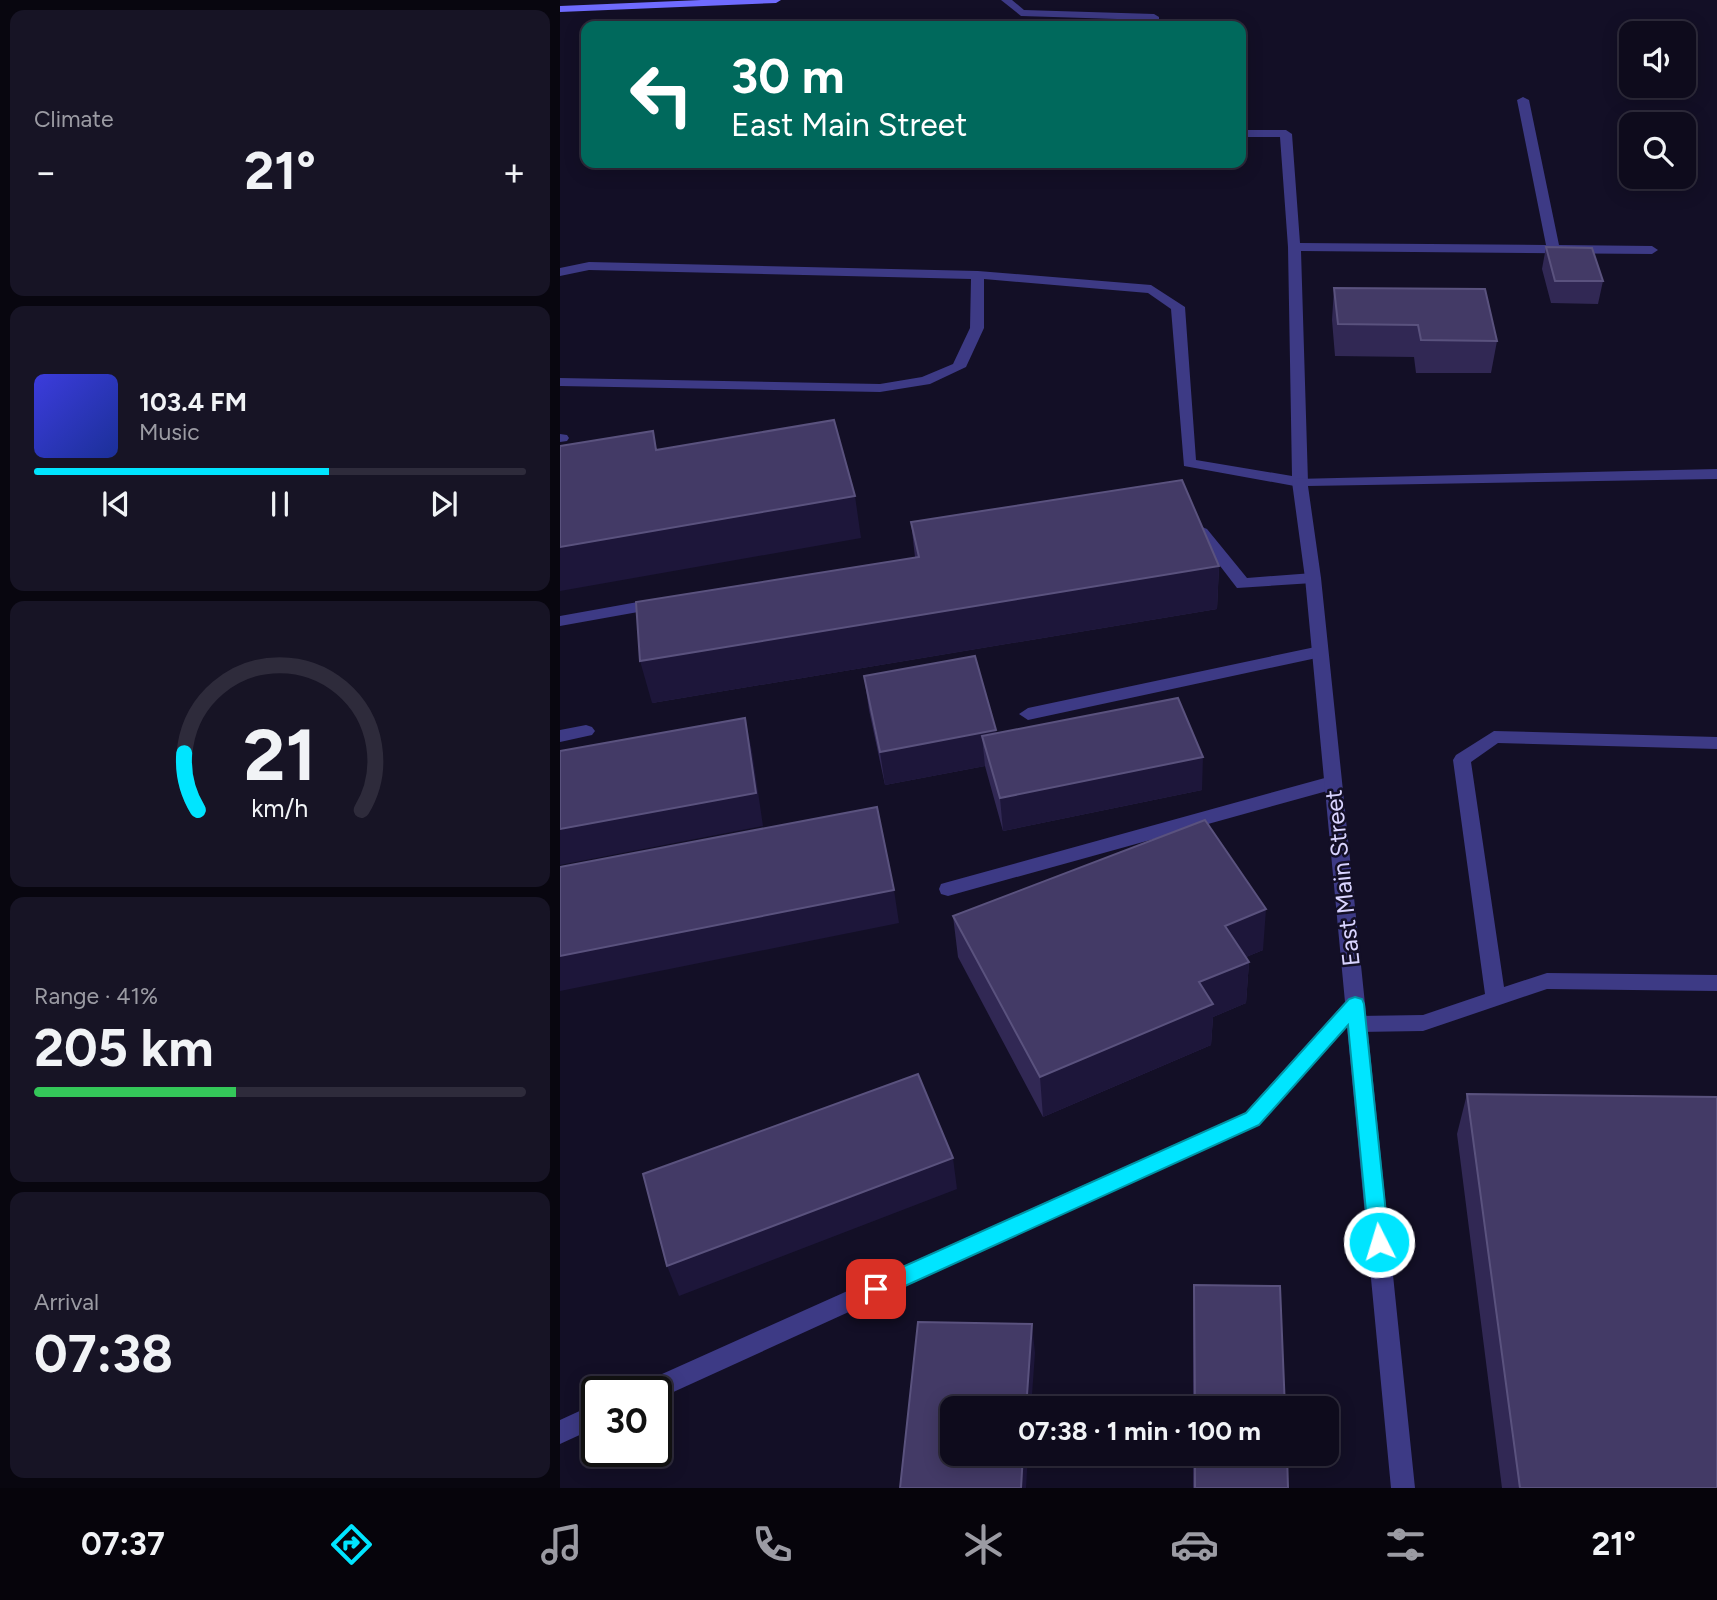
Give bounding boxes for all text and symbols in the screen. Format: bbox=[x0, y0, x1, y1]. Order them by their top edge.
map controls bbox=[1619, 21, 1696, 189]
button: sound bbox=[1619, 21, 1696, 98]
text: 30 m bbox=[731, 46, 844, 105]
icon: left bbox=[616, 49, 707, 140]
text: Climate bbox=[34, 105, 113, 133]
text: East Main Street bbox=[731, 106, 967, 144]
button: search bbox=[1619, 112, 1696, 189]
text: 21° bbox=[244, 140, 316, 202]
text: − bbox=[34, 149, 58, 195]
text: + bbox=[502, 149, 526, 195]
text: 103.4 FM bbox=[139, 386, 247, 418]
text: Music bbox=[139, 418, 200, 446]
icon: previous bbox=[97, 485, 135, 523]
icon: pause bbox=[261, 485, 299, 523]
icon: next bbox=[425, 485, 463, 523]
text: 21 bbox=[244, 711, 316, 798]
street label: East Main Street bbox=[1318, 788, 1366, 968]
text: km/h bbox=[251, 793, 309, 823]
text: Range · 41% bbox=[34, 982, 158, 1010]
text: 205 km bbox=[34, 1017, 214, 1079]
position arrow bbox=[1342, 1205, 1416, 1279]
pin bbox=[846, 1259, 906, 1319]
icon: arrive bbox=[857, 1270, 895, 1308]
text: Arrival bbox=[34, 1288, 99, 1316]
text: 07:38 bbox=[34, 1323, 173, 1385]
speed limit sign: 30 bbox=[581, 1376, 672, 1467]
text: 07:38 · 1 min · 100 m bbox=[1018, 1415, 1261, 1447]
icon: directions bbox=[327, 1520, 376, 1569]
icon: music bbox=[537, 1520, 586, 1569]
icon: phone bbox=[748, 1520, 797, 1569]
icon: climate bbox=[959, 1520, 1008, 1569]
icon: car bbox=[1170, 1520, 1219, 1569]
icon: filters bbox=[1381, 1520, 1430, 1569]
text: 07:37 bbox=[81, 1525, 165, 1563]
text: 21° bbox=[1592, 1525, 1636, 1563]

